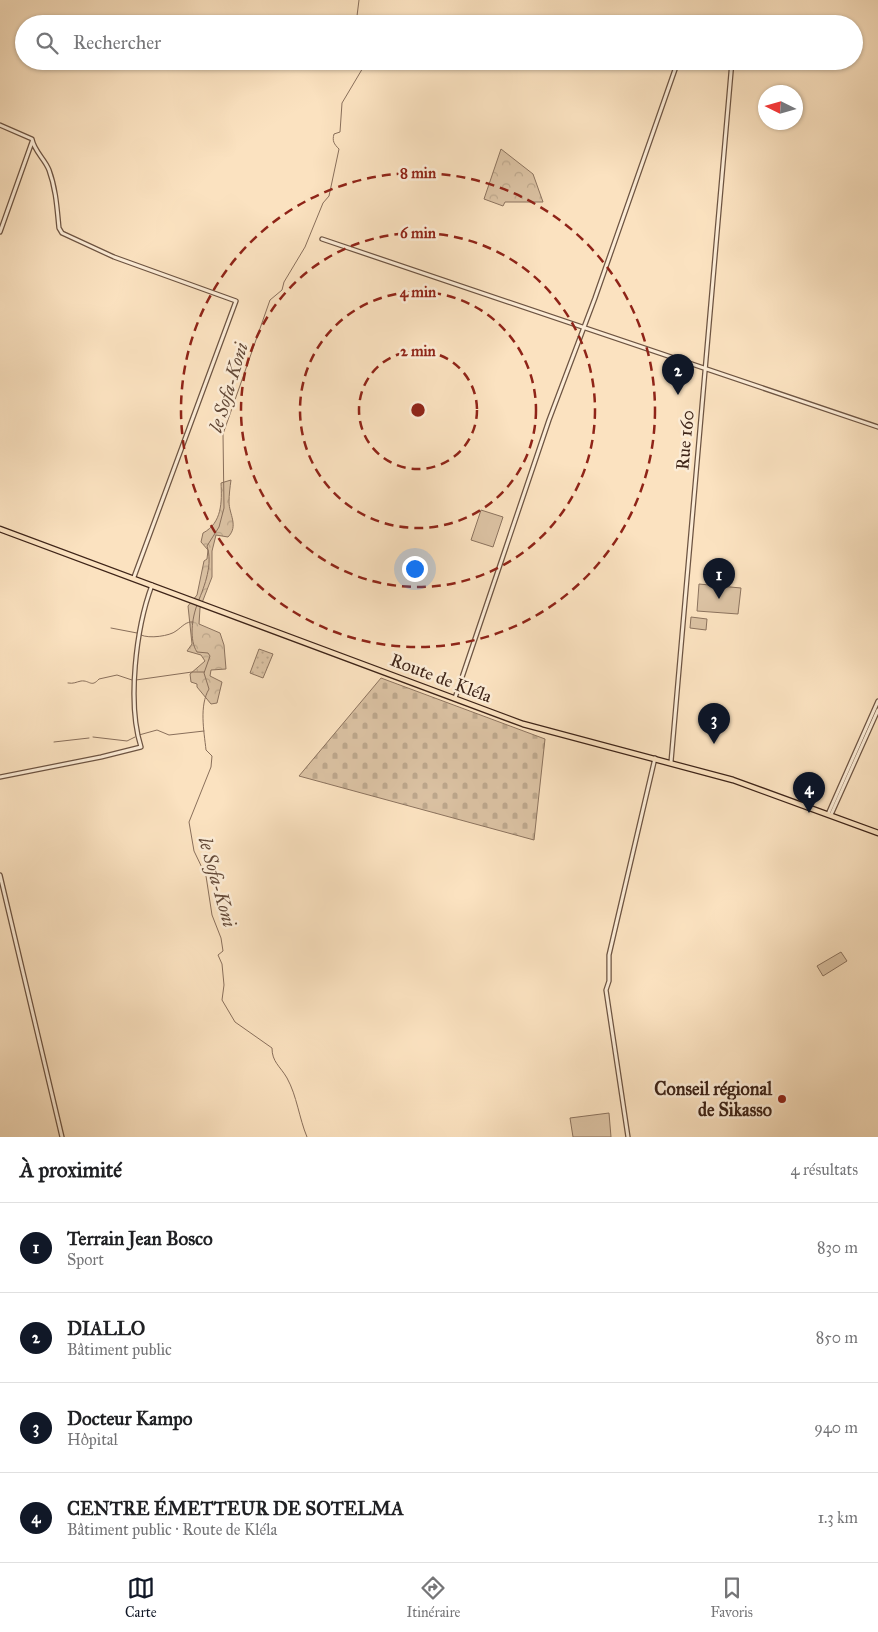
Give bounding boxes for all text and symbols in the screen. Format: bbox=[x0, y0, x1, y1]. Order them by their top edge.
search box bbox=[15, 15, 863, 70]
icon: search bbox=[33, 29, 61, 57]
text: Rechercher bbox=[73, 31, 161, 54]
north arrow bbox=[758, 85, 803, 130]
text: 8 min bbox=[400, 164, 437, 182]
text: 6 min bbox=[400, 224, 437, 242]
text: 4 min bbox=[400, 283, 437, 302]
water label: le Sofa-Koni bbox=[204, 339, 253, 436]
text: 2 min bbox=[400, 342, 437, 360]
pin: 2 bbox=[662, 354, 694, 395]
centre of rings bbox=[409, 401, 427, 419]
street label: Rue 160 bbox=[671, 409, 699, 471]
your location bbox=[402, 556, 428, 582]
pin: 1 bbox=[703, 558, 735, 599]
street label: Route de Kléla bbox=[387, 649, 495, 708]
pin: 3 bbox=[698, 703, 730, 744]
pin: 4 bbox=[793, 772, 825, 813]
water label: le Sofa-Koni bbox=[193, 834, 241, 930]
place label: Conseil régional de Sikasso bbox=[654, 1078, 773, 1121]
marker: Conseil régional de Sikasso bbox=[776, 1093, 788, 1105]
text: À proximité bbox=[20, 1157, 122, 1183]
text: 4 résultats bbox=[791, 1160, 858, 1179]
text: Terrain Jean Bosco bbox=[67, 1227, 213, 1250]
text: 1 bbox=[33, 1238, 39, 1257]
text: 830 m bbox=[817, 1238, 858, 1257]
text: Sport bbox=[67, 1250, 104, 1269]
text: DIALLO bbox=[67, 1317, 145, 1340]
text: 2 bbox=[32, 1328, 40, 1347]
text: 850 m bbox=[816, 1328, 858, 1347]
text: Bâtiment public bbox=[67, 1340, 172, 1359]
text: Docteur Kampo bbox=[67, 1407, 192, 1430]
text: 3 bbox=[33, 1418, 39, 1437]
text: 940 m bbox=[814, 1418, 858, 1437]
text: Hôpital bbox=[67, 1430, 118, 1449]
text: CENTRE ÉMETTEUR DE SOTELMA bbox=[67, 1497, 404, 1520]
text: 4 bbox=[32, 1508, 40, 1527]
text: 1.3 km bbox=[818, 1508, 858, 1527]
text: Bâtiment public · Route de Kléla bbox=[67, 1520, 277, 1539]
tab: Carte bbox=[125, 1574, 157, 1621]
tab: Itinéraire bbox=[407, 1574, 460, 1621]
tab: Favoris bbox=[710, 1574, 753, 1621]

